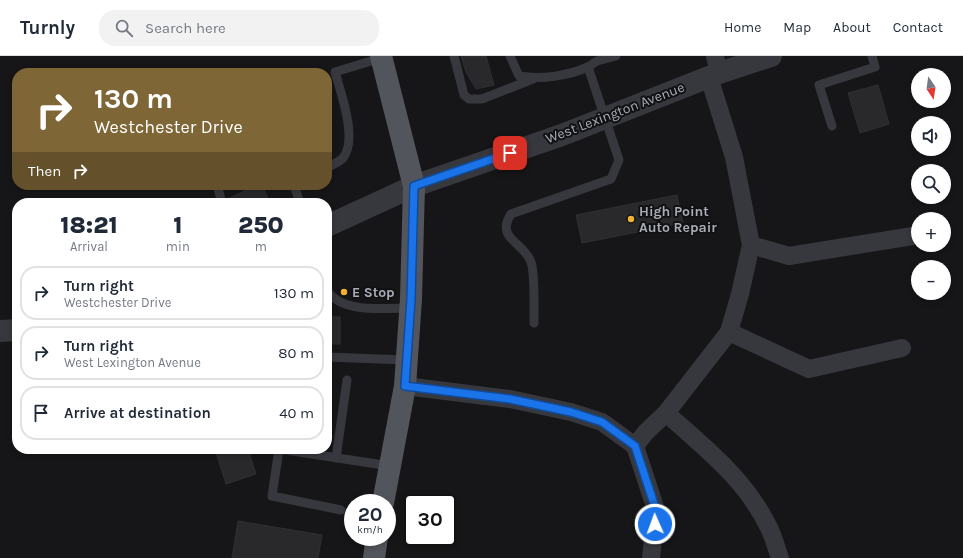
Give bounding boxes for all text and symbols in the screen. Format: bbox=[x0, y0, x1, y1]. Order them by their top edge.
search box bbox=[99, 10, 379, 46]
text: Turnly bbox=[20, 17, 75, 39]
icon: search bbox=[113, 17, 135, 39]
text: Search here bbox=[145, 19, 226, 37]
text: Home bbox=[724, 19, 761, 36]
text: Map bbox=[783, 19, 811, 36]
text: About bbox=[833, 19, 871, 36]
text: Contact bbox=[893, 19, 943, 36]
north arrow bbox=[911, 68, 951, 108]
map controls bbox=[911, 68, 951, 300]
street label: West Lexington Avenue bbox=[543, 79, 687, 147]
text: 130 m bbox=[94, 82, 173, 115]
icon: right bbox=[28, 84, 80, 136]
text: Westchester Drive bbox=[94, 116, 243, 138]
button: sound bbox=[911, 116, 951, 156]
pin bbox=[493, 136, 527, 170]
icon: arrive bbox=[499, 142, 521, 164]
icon: right bbox=[69, 160, 91, 182]
text: Then bbox=[28, 162, 61, 180]
button: search bbox=[911, 164, 951, 204]
place label: High Point Auto Repair bbox=[639, 203, 717, 236]
text: 18:21 bbox=[60, 211, 118, 239]
text: 1 bbox=[173, 211, 182, 239]
text: 250 bbox=[238, 211, 284, 239]
button: + bbox=[911, 212, 951, 252]
marker: High Point Auto Repair bbox=[626, 214, 636, 224]
text: Arrival bbox=[70, 239, 108, 254]
text: min bbox=[166, 239, 190, 254]
text: m bbox=[255, 239, 267, 254]
button: − bbox=[911, 260, 951, 300]
text: Turn right bbox=[64, 277, 134, 295]
icon: right bbox=[30, 282, 52, 304]
text: 130 m bbox=[274, 284, 314, 302]
place label: E Stop bbox=[352, 284, 395, 301]
marker: E Stop bbox=[339, 287, 349, 297]
text: Westchester Drive bbox=[64, 295, 171, 310]
text: Turn right bbox=[64, 337, 134, 355]
icon: right bbox=[30, 342, 52, 364]
text: 80 m bbox=[278, 344, 314, 362]
text: West Lexington Avenue bbox=[64, 355, 201, 370]
icon: arrive bbox=[30, 402, 52, 424]
text: Arrive at destination bbox=[64, 404, 211, 422]
text: 40 m bbox=[279, 404, 314, 422]
speed limit sign: 30 bbox=[404, 494, 456, 546]
text: 20 bbox=[358, 503, 382, 526]
position arrow bbox=[634, 503, 676, 545]
text: km/h bbox=[357, 524, 383, 536]

